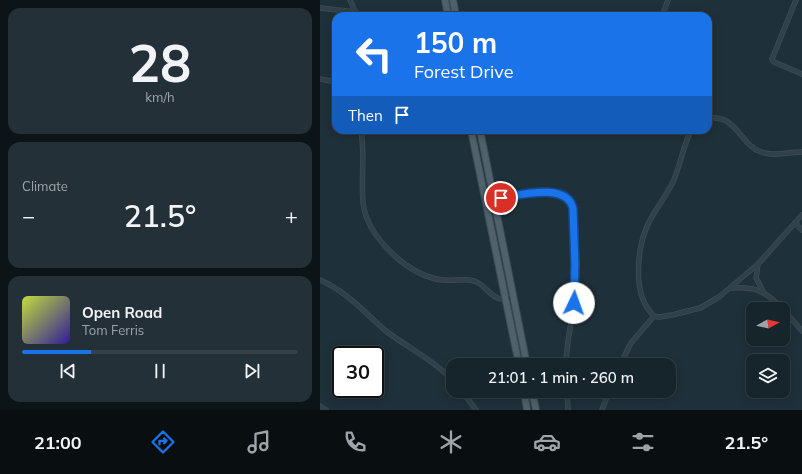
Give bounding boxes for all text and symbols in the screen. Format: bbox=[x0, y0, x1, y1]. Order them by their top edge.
text: 150 m bbox=[414, 25, 497, 60]
icon: left bbox=[348, 28, 400, 80]
text: 28 bbox=[129, 30, 191, 95]
text: Forest Drive bbox=[414, 60, 514, 83]
text: km/h bbox=[145, 89, 175, 105]
icon: arrive bbox=[391, 104, 413, 126]
text: Then bbox=[348, 106, 383, 125]
text: Climate bbox=[22, 178, 68, 194]
pin bbox=[484, 181, 518, 215]
icon: arrive bbox=[490, 187, 512, 209]
text: 21.5° bbox=[124, 197, 196, 235]
text: − bbox=[22, 202, 35, 230]
text: + bbox=[285, 202, 298, 230]
position arrow bbox=[553, 282, 595, 324]
north arrow bbox=[746, 302, 790, 346]
map controls bbox=[746, 302, 790, 398]
text: Open Road bbox=[82, 303, 162, 322]
text: Tom Ferris bbox=[82, 322, 144, 338]
speed limit sign: 30 bbox=[332, 346, 384, 398]
button: layers bbox=[746, 354, 790, 398]
icon: previous bbox=[57, 360, 79, 382]
icon: pause bbox=[149, 360, 171, 382]
icon: next bbox=[241, 360, 263, 382]
text: 21:01 · 1 min · 260 m bbox=[488, 368, 634, 387]
icon: directions bbox=[149, 428, 177, 456]
icon: music bbox=[245, 428, 273, 456]
icon: phone bbox=[341, 428, 369, 456]
icon: climate bbox=[437, 428, 465, 456]
icon: car bbox=[533, 428, 561, 456]
icon: filters bbox=[629, 428, 657, 456]
text: 21:00 bbox=[34, 431, 82, 454]
text: 21.5° bbox=[724, 431, 768, 454]

